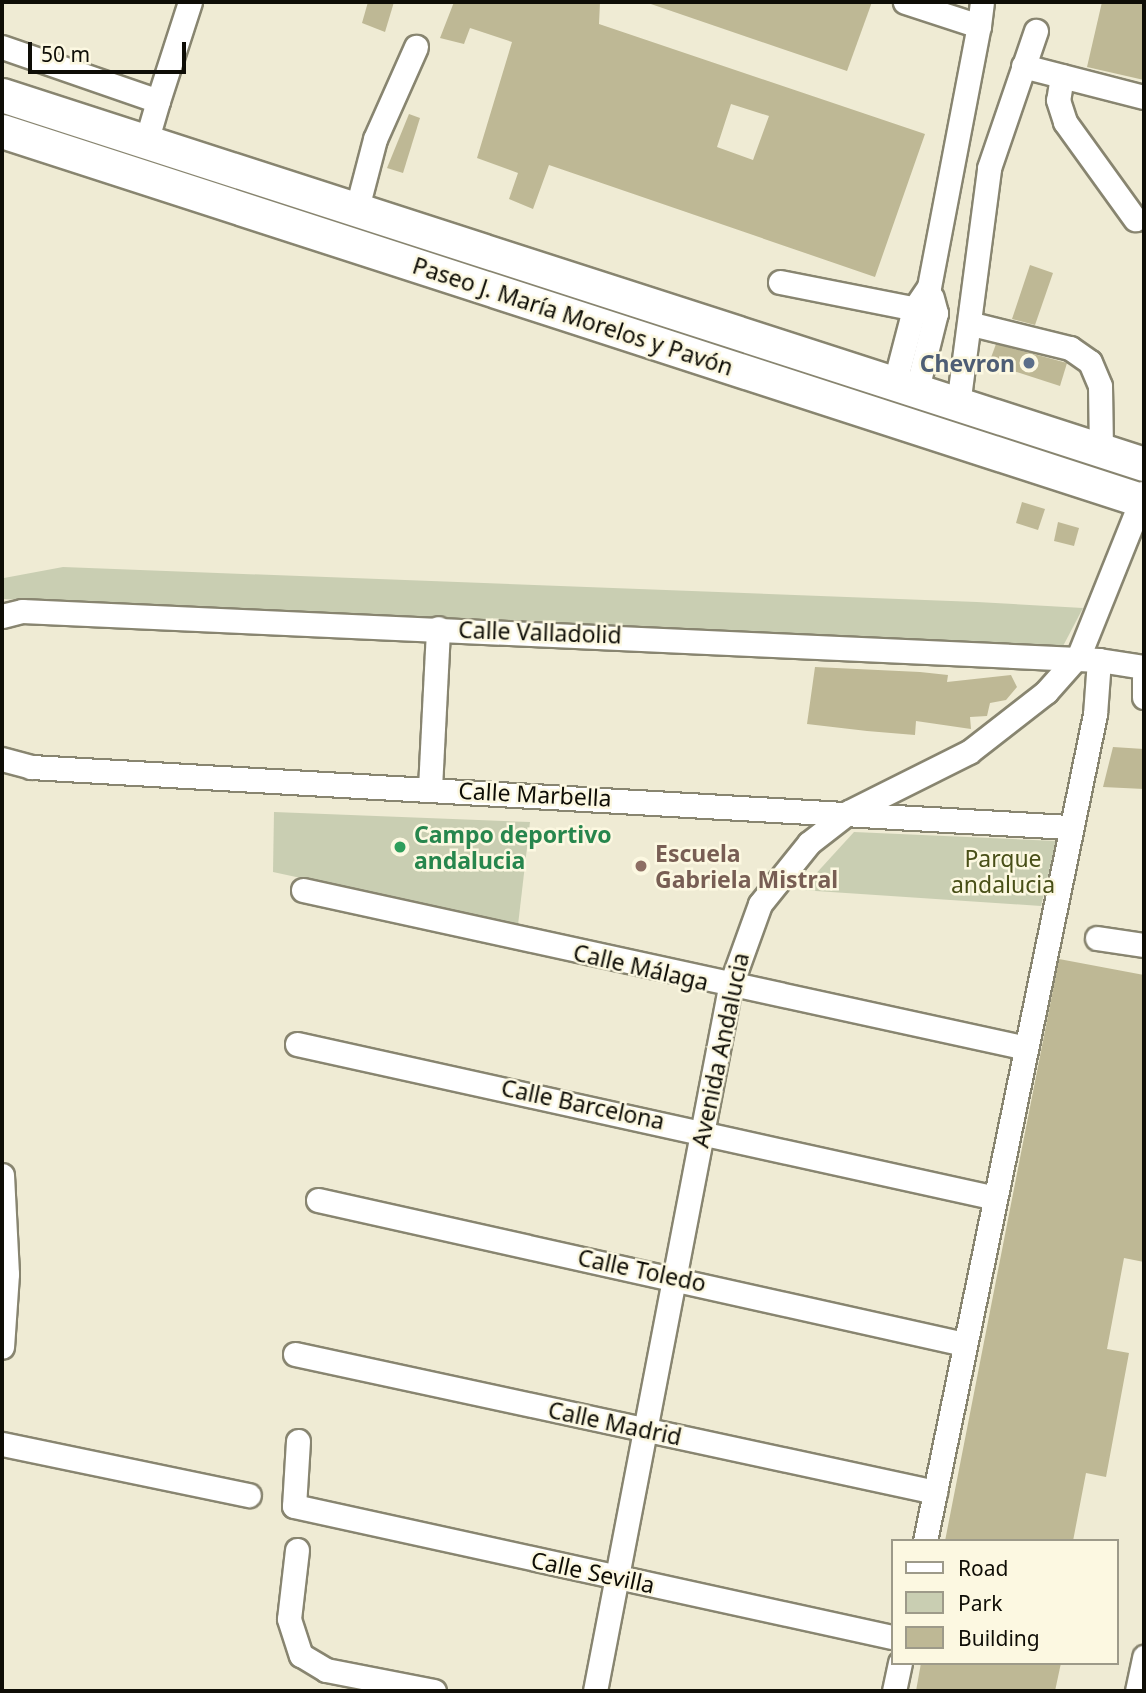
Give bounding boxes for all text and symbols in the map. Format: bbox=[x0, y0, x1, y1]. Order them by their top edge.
scale bar bbox=[32, 28, 189, 72]
text: 50 m bbox=[41, 40, 90, 68]
street label: Paseo J. María Morelos y Pavón bbox=[409, 251, 737, 381]
place label: Chevron bbox=[920, 349, 1015, 377]
marker: Chevron bbox=[1021, 355, 1037, 371]
street label: Calle Valladolid bbox=[458, 615, 622, 649]
street label: Calle Marbella bbox=[458, 776, 612, 812]
place label: Campo deportivo andalucia bbox=[414, 820, 612, 874]
marker: Campo deportivo andalucia bbox=[392, 839, 408, 855]
place label: Escuela Gabriela Mistral bbox=[655, 839, 838, 893]
park label: Parque andalucia bbox=[951, 844, 1055, 898]
marker: Escuela Gabriela Mistral bbox=[633, 858, 649, 874]
street label: Calle Málaga bbox=[571, 938, 711, 996]
street label: Avenida Andalucia bbox=[686, 950, 754, 1150]
street label: Calle Barcelona bbox=[499, 1073, 667, 1135]
street label: Calle Toledo bbox=[575, 1243, 709, 1297]
street label: Calle Madrid bbox=[546, 1395, 684, 1451]
legend bbox=[890, 1539, 1118, 1665]
street label: Calle Sevilla bbox=[529, 1545, 657, 1599]
text: Road bbox=[958, 1554, 1008, 1582]
text: Park bbox=[958, 1589, 1002, 1617]
text: Building bbox=[958, 1624, 1040, 1652]

